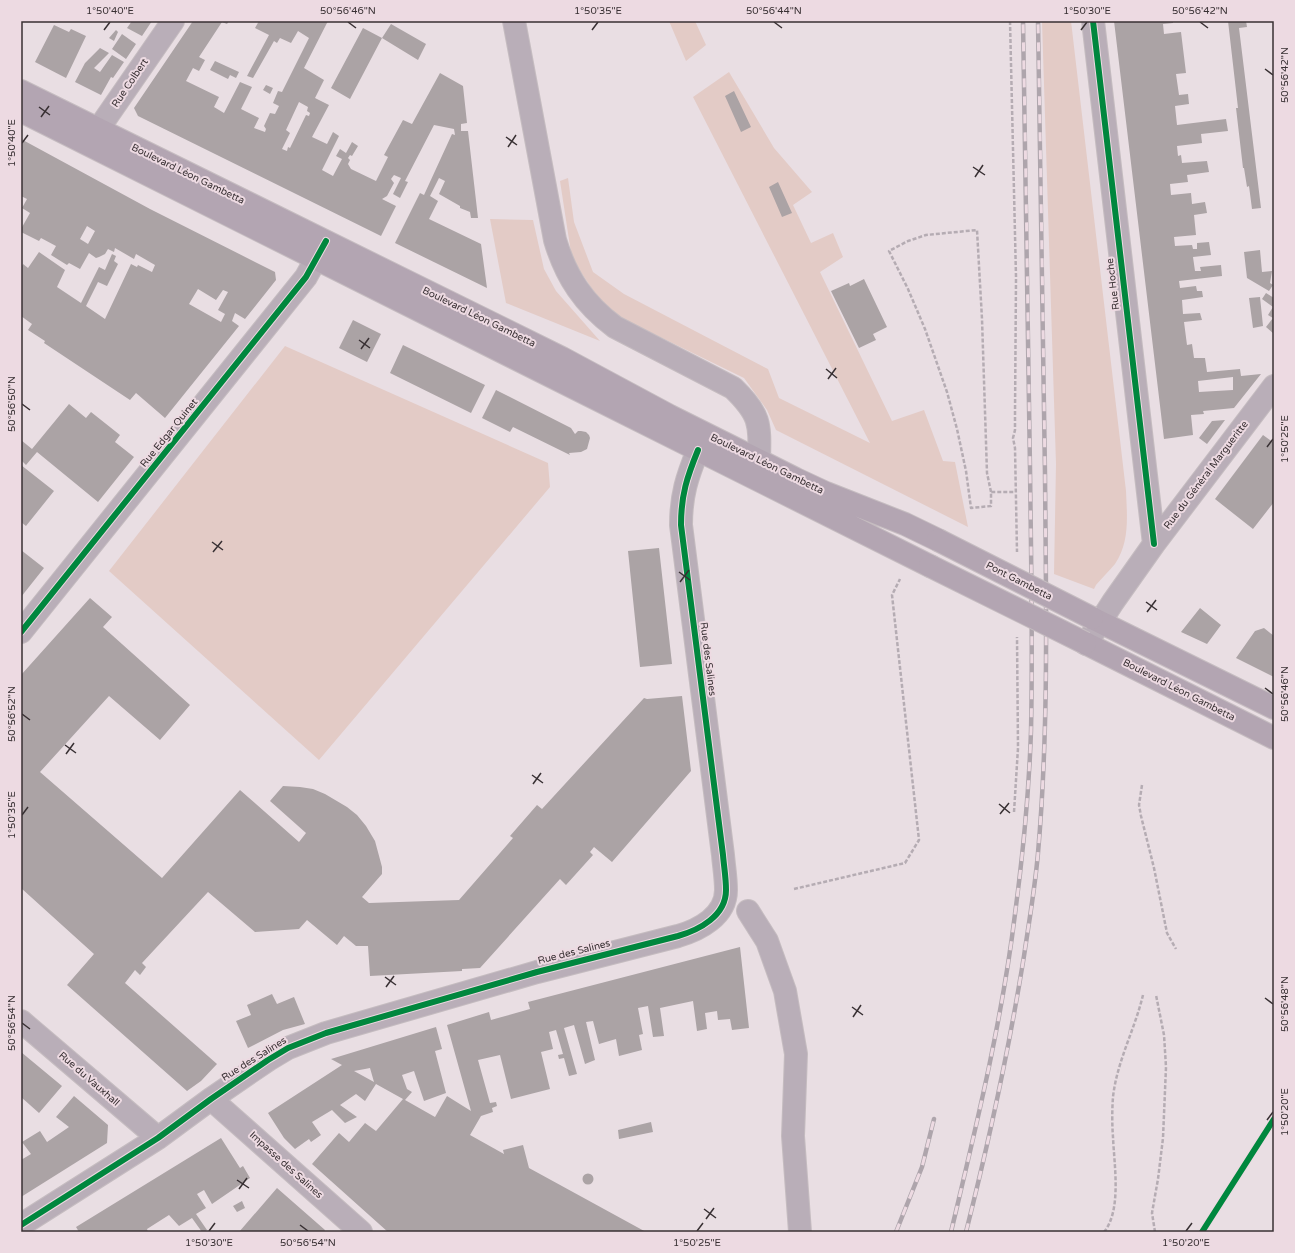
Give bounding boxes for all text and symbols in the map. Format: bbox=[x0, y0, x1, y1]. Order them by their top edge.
text: 1°50'40"E bbox=[86, 5, 134, 17]
text: 50°56'46"N bbox=[320, 5, 376, 17]
text: 1°50'35"E bbox=[574, 5, 622, 17]
text: 50°56'44"N bbox=[746, 5, 802, 17]
text: 1°50'30"E bbox=[1063, 5, 1111, 17]
text: 50°56'42"N bbox=[1172, 5, 1228, 17]
text: 50°56'42"N bbox=[1279, 47, 1291, 103]
street label: Rue Colbert bbox=[109, 56, 151, 110]
text: 1°50'40"E bbox=[6, 119, 18, 167]
street label: Boulevard Léon Gambetta bbox=[129, 141, 247, 207]
street label: Rue Hoche bbox=[1104, 257, 1122, 311]
street label: Boulevard Léon Gambetta bbox=[420, 284, 538, 350]
text: 50°56'50"N bbox=[6, 376, 18, 432]
street label: Rue Edgar Quinet bbox=[138, 396, 200, 470]
text: 1°50'25"E bbox=[1279, 415, 1291, 463]
street label: Rue du Général Margueritte bbox=[1161, 418, 1251, 532]
street label: Boulevard Léon Gambetta bbox=[708, 431, 826, 497]
street label: Pont Gambetta bbox=[984, 559, 1054, 603]
street label: Rue des Salines bbox=[698, 621, 718, 697]
street label: Boulevard Léon Gambetta bbox=[1121, 656, 1237, 724]
text: 50°56'46"N bbox=[1279, 666, 1291, 722]
text: 50°56'52"N bbox=[6, 686, 18, 742]
text: 1°50'35"E bbox=[6, 791, 18, 839]
street label: Rue des Salines bbox=[537, 937, 612, 967]
text: 50°56'48"N bbox=[1279, 976, 1291, 1032]
text: 50°56'54"N bbox=[6, 995, 18, 1051]
street label: Rue des Salines bbox=[219, 1034, 289, 1084]
street label: Rue du Vauxhall bbox=[56, 1049, 122, 1109]
text: 1°50'20"E bbox=[1279, 1088, 1291, 1136]
street label: Impasse des Salines bbox=[247, 1129, 325, 1201]
text: 1°50'30"E bbox=[185, 1237, 233, 1249]
text: 50°56'54"N bbox=[280, 1237, 336, 1249]
text: 1°50'25"E bbox=[673, 1237, 721, 1249]
text: 1°50'20"E bbox=[1162, 1237, 1210, 1249]

